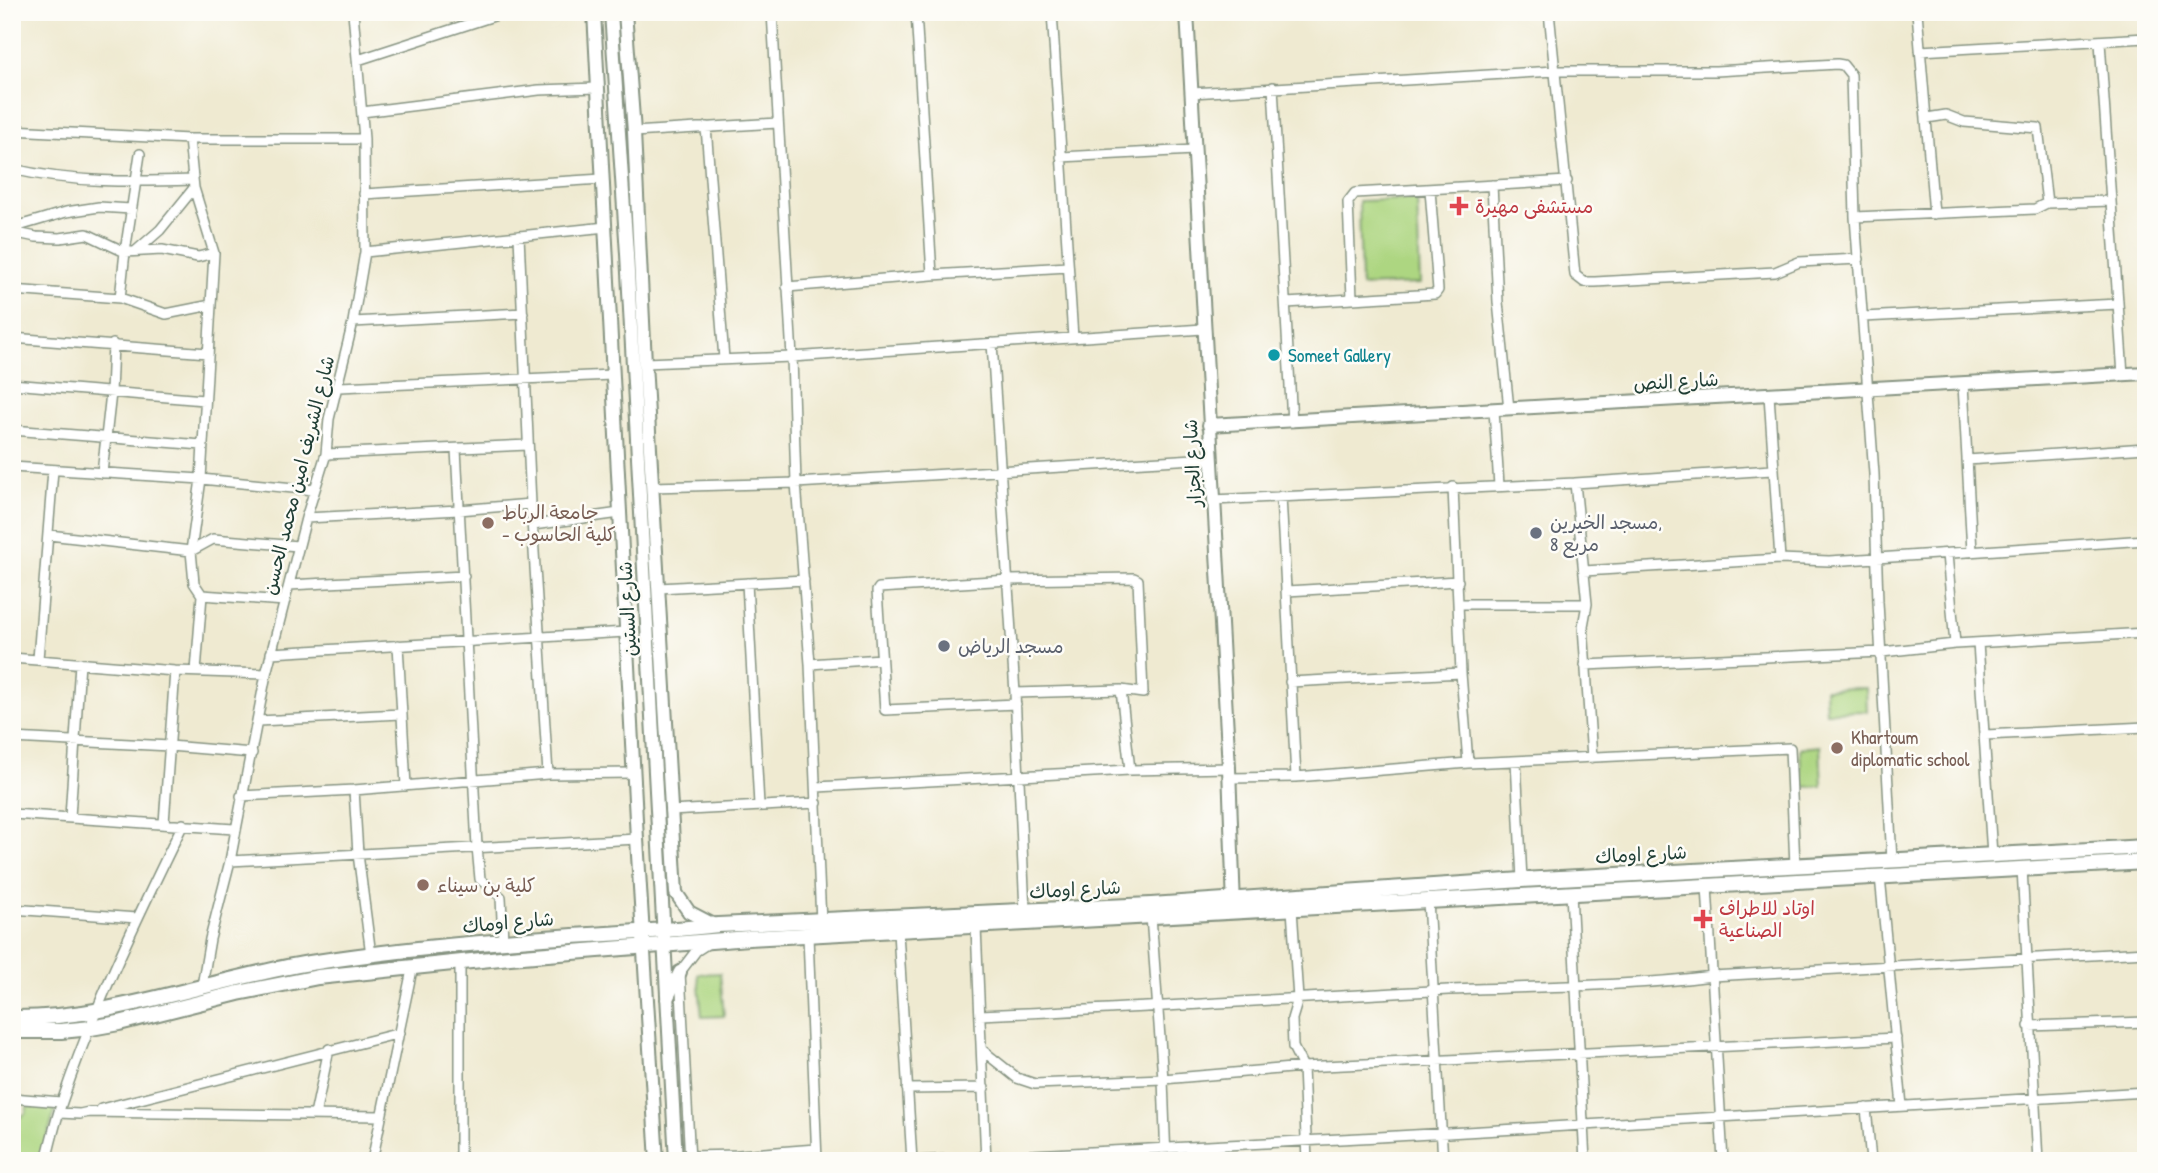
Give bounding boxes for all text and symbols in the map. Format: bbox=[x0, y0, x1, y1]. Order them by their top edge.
place label: مستشفى مهيرة bbox=[1475, 193, 1593, 219]
marker: مستشفى مهيرة bbox=[1449, 196, 1469, 216]
place label: Someet Gallery bbox=[1288, 342, 1391, 368]
marker: Someet Gallery bbox=[1266, 347, 1282, 363]
street label: شارع الشريف امين محمد الحسن bbox=[256, 353, 341, 598]
street label: شارع النص bbox=[1633, 366, 1719, 397]
street label: شارع الجزار bbox=[1177, 418, 1208, 509]
place label: جامعة الرباط - كلية الحاسوب bbox=[502, 499, 616, 547]
place label: مسجد الخيرين, مربع 8 bbox=[1550, 509, 1662, 558]
marker: جامعة الرباط - كلية الحاسوب bbox=[480, 515, 496, 531]
marker: مسجد الخيرين, مربع 8 bbox=[1528, 525, 1544, 541]
street label: شارع الستين bbox=[612, 561, 643, 657]
place label: مسجد الرياض bbox=[958, 633, 1064, 659]
marker: مسجد الرياض bbox=[936, 638, 952, 654]
place label: Khartoum diplomatic school bbox=[1851, 724, 1970, 772]
marker: Khartoum diplomatic school bbox=[1829, 740, 1845, 756]
street label: شارع اوماك bbox=[1594, 839, 1688, 870]
place label: كلية بن سيناء bbox=[437, 872, 535, 898]
street label: شارع اوماك bbox=[1028, 874, 1122, 905]
marker: كلية بن سيناء bbox=[415, 877, 431, 893]
place label: اوتاد للاطراف الصناعية bbox=[1719, 895, 1815, 943]
street label: شارع اوماك bbox=[461, 905, 555, 940]
marker: اوتاد للاطراف الصناعية bbox=[1693, 909, 1713, 929]

